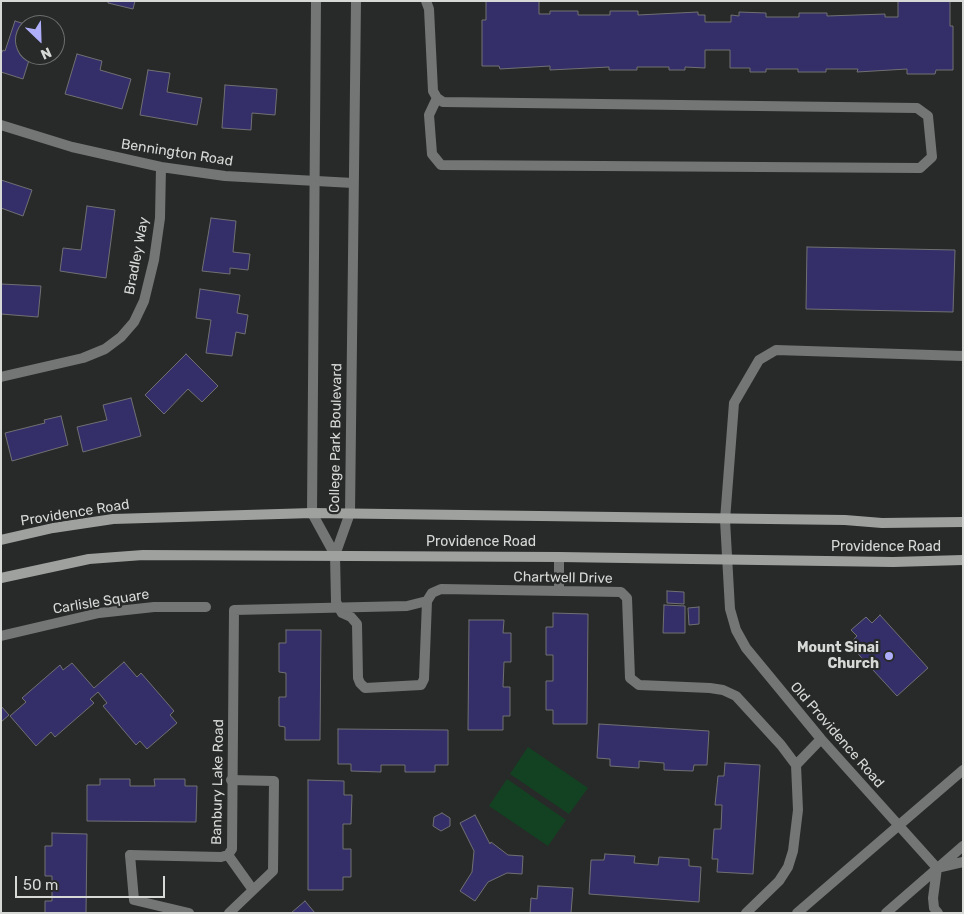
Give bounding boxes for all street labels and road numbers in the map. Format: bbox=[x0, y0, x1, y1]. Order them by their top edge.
street label: Bennington Road bbox=[120, 136, 234, 170]
street label: Bradley Way bbox=[121, 216, 153, 296]
street label: College Park Boulevard bbox=[326, 363, 346, 513]
street label: Providence Road bbox=[19, 496, 131, 530]
street label: Providence Road bbox=[426, 534, 536, 550]
street label: Providence Road bbox=[831, 539, 941, 555]
street label: Chartwell Drive bbox=[513, 569, 613, 587]
street label: Carlisle Square bbox=[52, 586, 150, 618]
street label: Old Providence Road bbox=[787, 679, 887, 791]
street label: Banbury Lake Road bbox=[209, 719, 227, 845]

